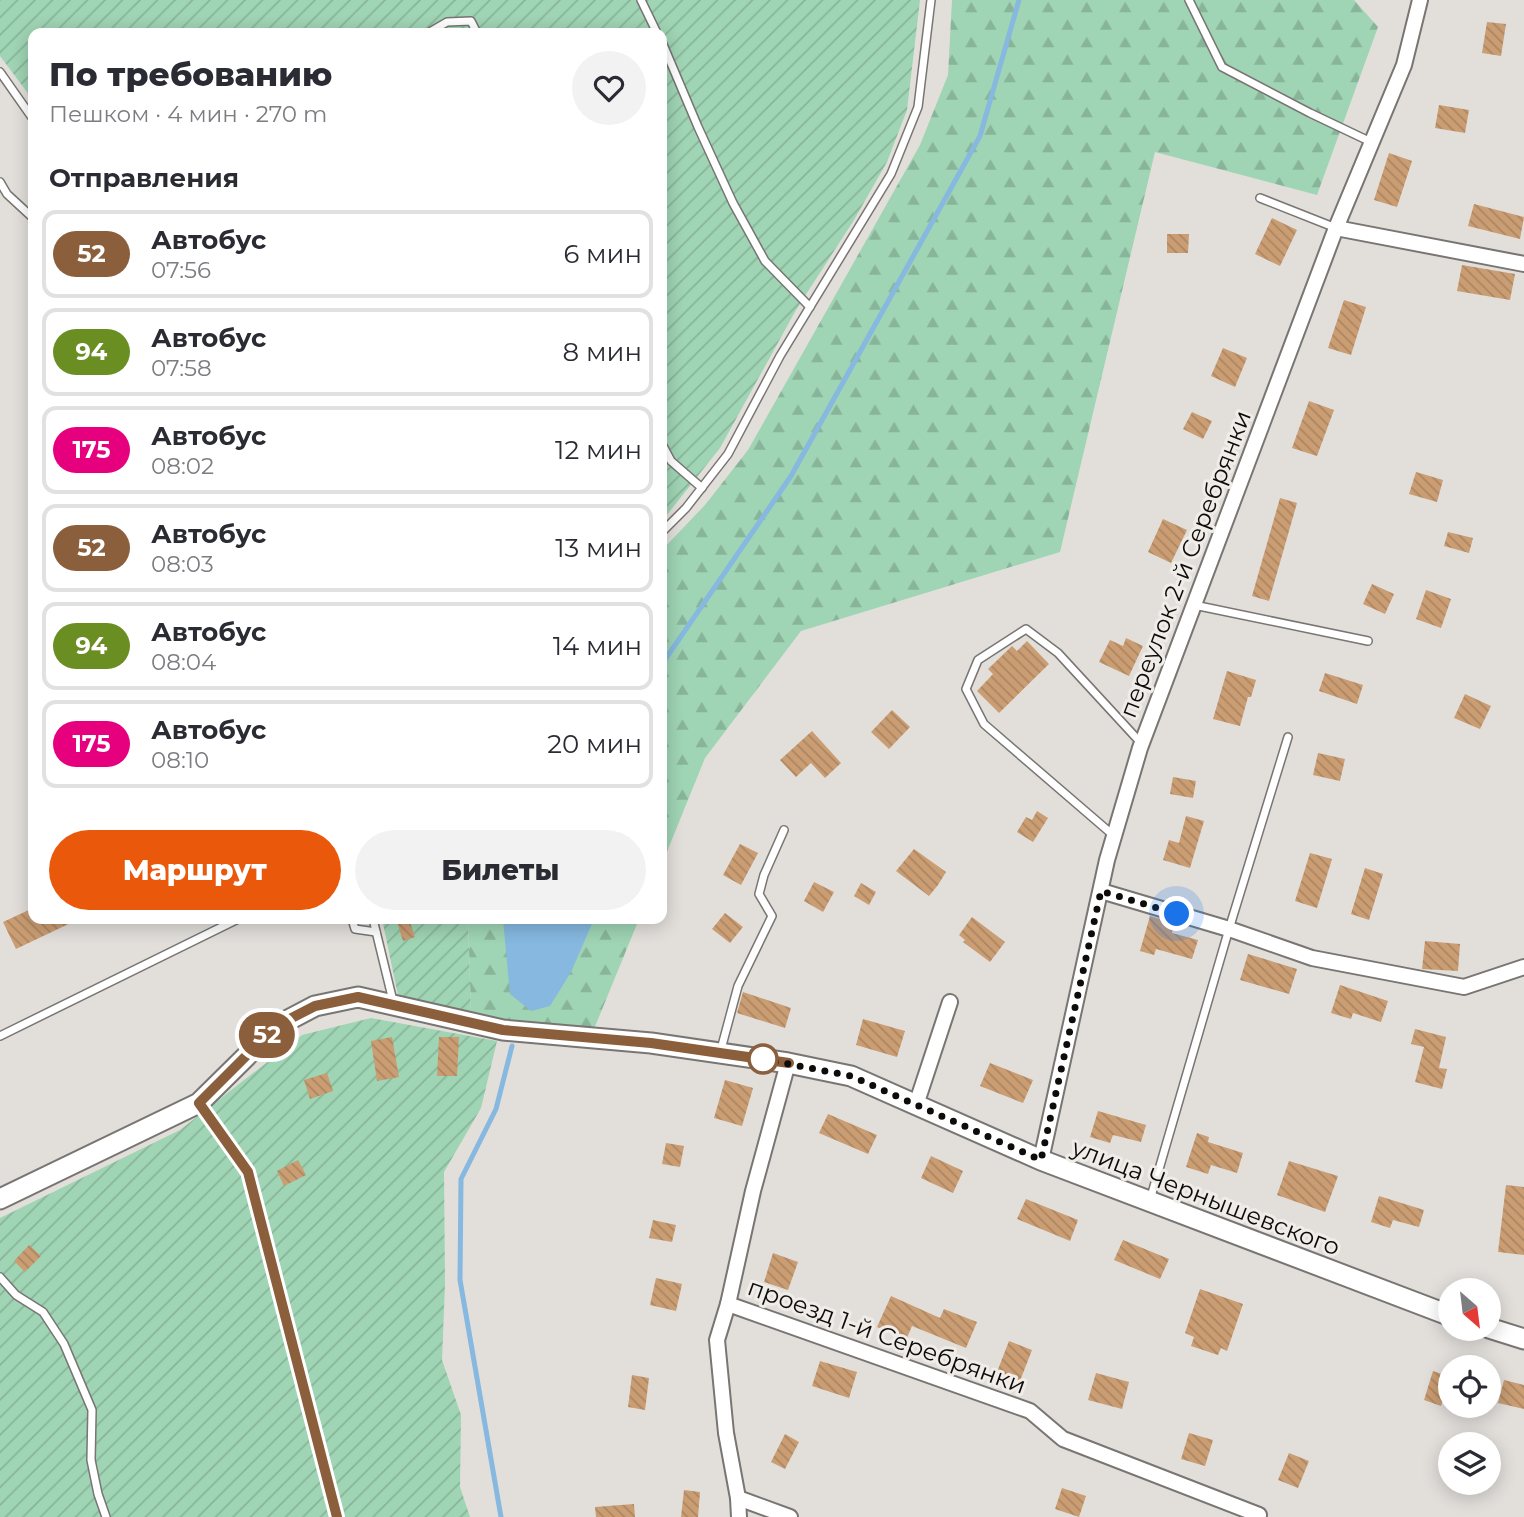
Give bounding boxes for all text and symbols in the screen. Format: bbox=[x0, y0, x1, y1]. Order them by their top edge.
button: heart bbox=[572, 51, 646, 125]
text: По требованию bbox=[49, 54, 332, 94]
text: Пешком · 4 мин · 270 m bbox=[49, 100, 328, 128]
text: Отправления bbox=[49, 162, 239, 194]
text: Автобус bbox=[151, 224, 266, 256]
text: 6 мин bbox=[563, 238, 642, 270]
text: 52 bbox=[77, 239, 106, 268]
text: 07:56 bbox=[151, 256, 211, 284]
text: Автобус bbox=[151, 322, 266, 354]
text: 8 мин bbox=[563, 336, 642, 368]
text: 94 bbox=[76, 337, 107, 366]
text: 07:58 bbox=[151, 354, 212, 382]
street label: переулок 2-й Серебрянки bbox=[1113, 406, 1257, 722]
text: Автобус bbox=[151, 420, 266, 452]
text: 12 мин bbox=[555, 434, 642, 466]
text: 175 bbox=[72, 435, 111, 464]
text: 08:02 bbox=[151, 452, 214, 480]
text: Автобус bbox=[151, 518, 266, 550]
text: 13 мин bbox=[555, 532, 642, 564]
text: 52 bbox=[77, 533, 106, 562]
text: 08:03 bbox=[151, 550, 214, 578]
text: Автобус bbox=[151, 616, 266, 648]
text: 14 мин bbox=[553, 630, 642, 662]
text: 94 bbox=[76, 631, 107, 660]
text: 08:04 bbox=[151, 648, 216, 676]
text: Автобус bbox=[151, 714, 266, 746]
text: 20 мин bbox=[547, 728, 642, 760]
text: 175 bbox=[72, 729, 111, 758]
text: 08:10 bbox=[151, 746, 209, 774]
button: Маршрут bbox=[49, 830, 341, 910]
button: Билеты bbox=[355, 830, 646, 910]
your location bbox=[1159, 896, 1194, 931]
line badge: 52 bbox=[236, 1012, 298, 1058]
text: 52 bbox=[253, 1020, 281, 1049]
unlabelled marker bbox=[748, 1044, 778, 1074]
street label: улица Чернышевского bbox=[1067, 1132, 1344, 1262]
street label: проезд 1-й Серебрянки bbox=[744, 1272, 1030, 1400]
north arrow bbox=[1438, 1278, 1502, 1340]
map controls bbox=[1438, 1278, 1501, 1495]
button: locate bbox=[1438, 1355, 1501, 1418]
button: layers bbox=[1438, 1432, 1501, 1495]

